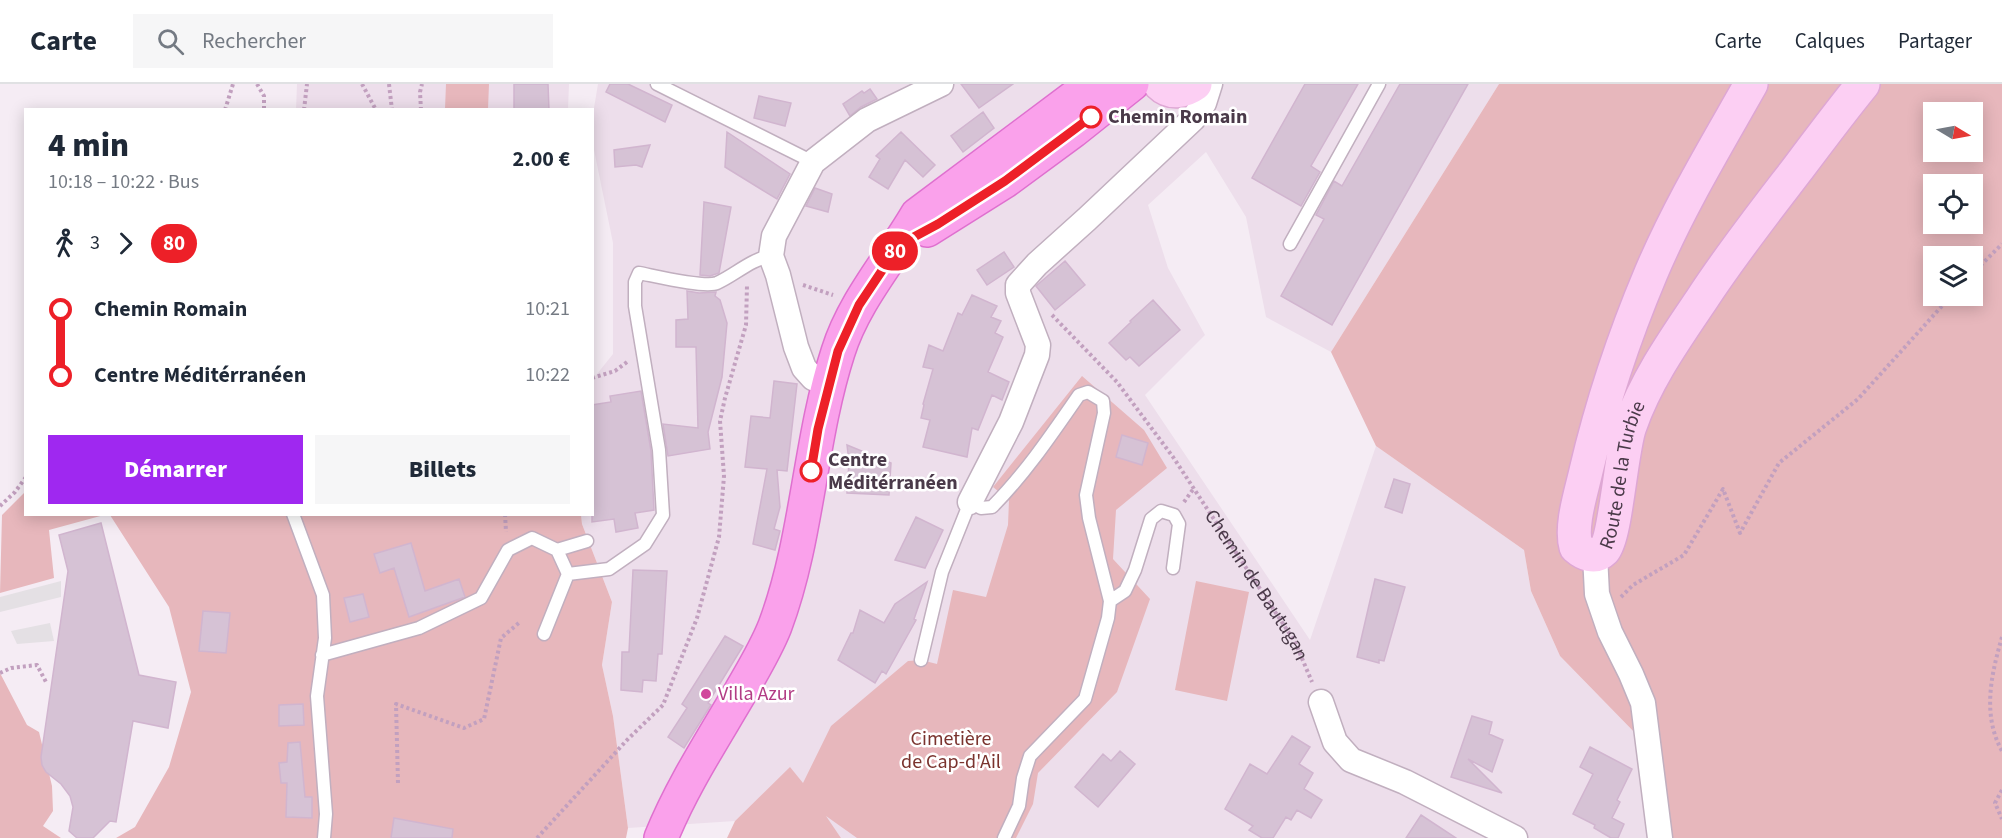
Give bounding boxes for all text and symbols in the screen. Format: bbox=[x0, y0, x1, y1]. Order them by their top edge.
search box bbox=[133, 14, 553, 68]
text: Carte bbox=[30, 21, 97, 61]
icon: search bbox=[154, 25, 187, 58]
text: Rechercher bbox=[202, 25, 306, 57]
text: Carte bbox=[1715, 26, 1762, 56]
text: Calques bbox=[1795, 26, 1865, 56]
text: Partager bbox=[1898, 26, 1972, 56]
north arrow bbox=[1923, 102, 1983, 162]
map controls bbox=[1923, 102, 1983, 306]
place label: Chemin Romain bbox=[1108, 103, 1247, 131]
marker: Chemin Romain bbox=[1080, 106, 1102, 128]
text: 4 min bbox=[48, 122, 129, 169]
text: 2.00 € bbox=[513, 143, 570, 175]
text: 10:18 – 10:22 · Bus bbox=[48, 168, 199, 196]
button: locate bbox=[1923, 174, 1983, 234]
icon: walk bbox=[48, 227, 81, 260]
icon: forward bbox=[109, 227, 142, 260]
text: 80 bbox=[163, 228, 185, 258]
text: 3 bbox=[90, 229, 100, 257]
line badge: 80 bbox=[868, 232, 922, 270]
text: 80 bbox=[884, 236, 906, 266]
button: layers bbox=[1923, 246, 1983, 306]
text: Chemin Romain bbox=[94, 293, 247, 325]
text: 10:21 bbox=[525, 295, 570, 323]
text: Centre Méditérranéen bbox=[94, 359, 306, 391]
text: 10:22 bbox=[525, 361, 570, 389]
street label: Route de la Turbie bbox=[1593, 396, 1653, 554]
button: Démarrer bbox=[48, 435, 303, 504]
button: Billets bbox=[315, 435, 570, 504]
place label: Centre Méditérranéen bbox=[828, 446, 958, 497]
marker: Centre Méditérranéen bbox=[800, 460, 822, 482]
street label: Chemin de Bautugan bbox=[1197, 504, 1315, 665]
place label: Villa Azur bbox=[718, 680, 795, 708]
marker: Villa Azur bbox=[699, 687, 713, 701]
park label: Cimetière de Cap-d'Ail bbox=[901, 725, 1001, 776]

